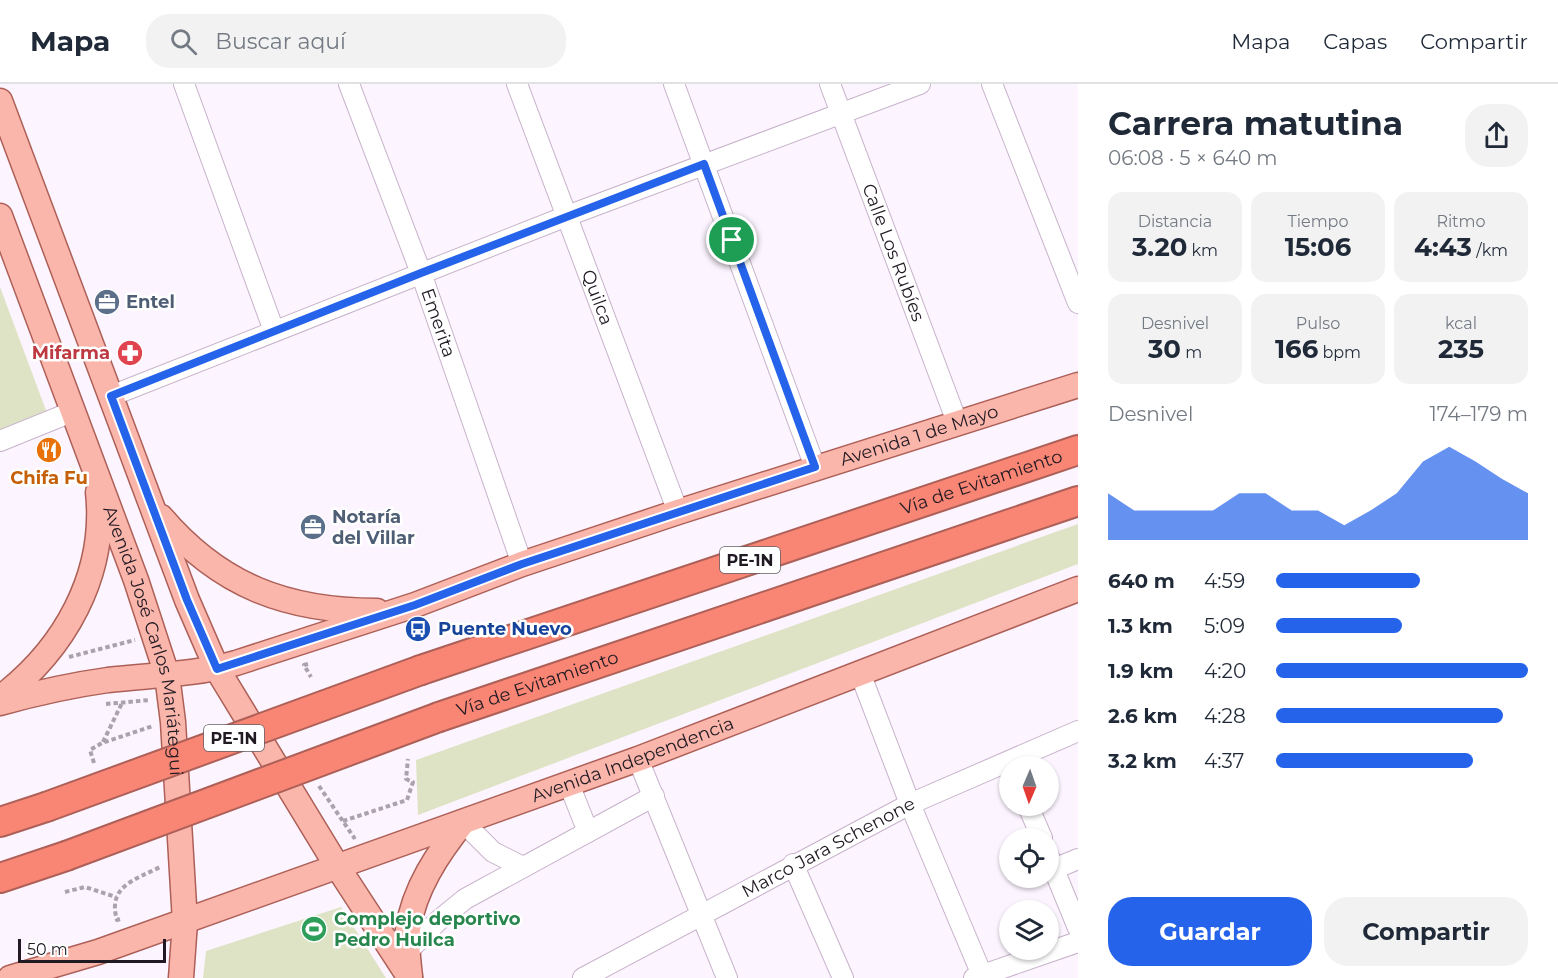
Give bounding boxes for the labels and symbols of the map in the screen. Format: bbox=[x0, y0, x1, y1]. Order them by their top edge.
street label: Calle Los Rubíes bbox=[857, 180, 929, 325]
pin bbox=[706, 214, 757, 265]
street label: Quilca bbox=[577, 267, 618, 328]
street label: Emerita bbox=[416, 286, 460, 360]
office icon: Entel bbox=[92, 287, 122, 317]
place label: Entel bbox=[126, 291, 175, 313]
pharmacy icon: Mifarma bbox=[115, 338, 145, 368]
place label: Mifarma bbox=[32, 342, 110, 364]
street label: Avenida 1 de Mayo bbox=[837, 400, 1001, 471]
restaurant icon: Chifa Fu bbox=[34, 435, 64, 465]
street label: Vía de Evitamiento bbox=[898, 445, 1065, 520]
place label: Chifa Fu bbox=[10, 467, 88, 489]
street label: Avenida José Carlos Mariátegui bbox=[98, 503, 187, 776]
place label: Notaría del Villar bbox=[332, 506, 415, 549]
office icon: Notaría del Villar bbox=[298, 512, 328, 542]
road number: PE-1N bbox=[720, 547, 780, 573]
bus stop icon: Puente Nuevo bbox=[403, 614, 433, 644]
place label: Puente Nuevo bbox=[438, 618, 572, 640]
street label: Vía de Evitamiento bbox=[454, 646, 621, 721]
street label: Avenida Independencia bbox=[529, 712, 737, 807]
road number: PE-1N bbox=[204, 725, 264, 751]
north arrow bbox=[999, 756, 1059, 816]
street label: Marco Jara Schenone bbox=[738, 792, 919, 902]
place label: Complejo deportivo Pedro Huilca bbox=[334, 908, 521, 951]
sports icon: Complejo deportivo Pedro Huilca bbox=[299, 914, 329, 944]
scale bar bbox=[18, 936, 166, 964]

